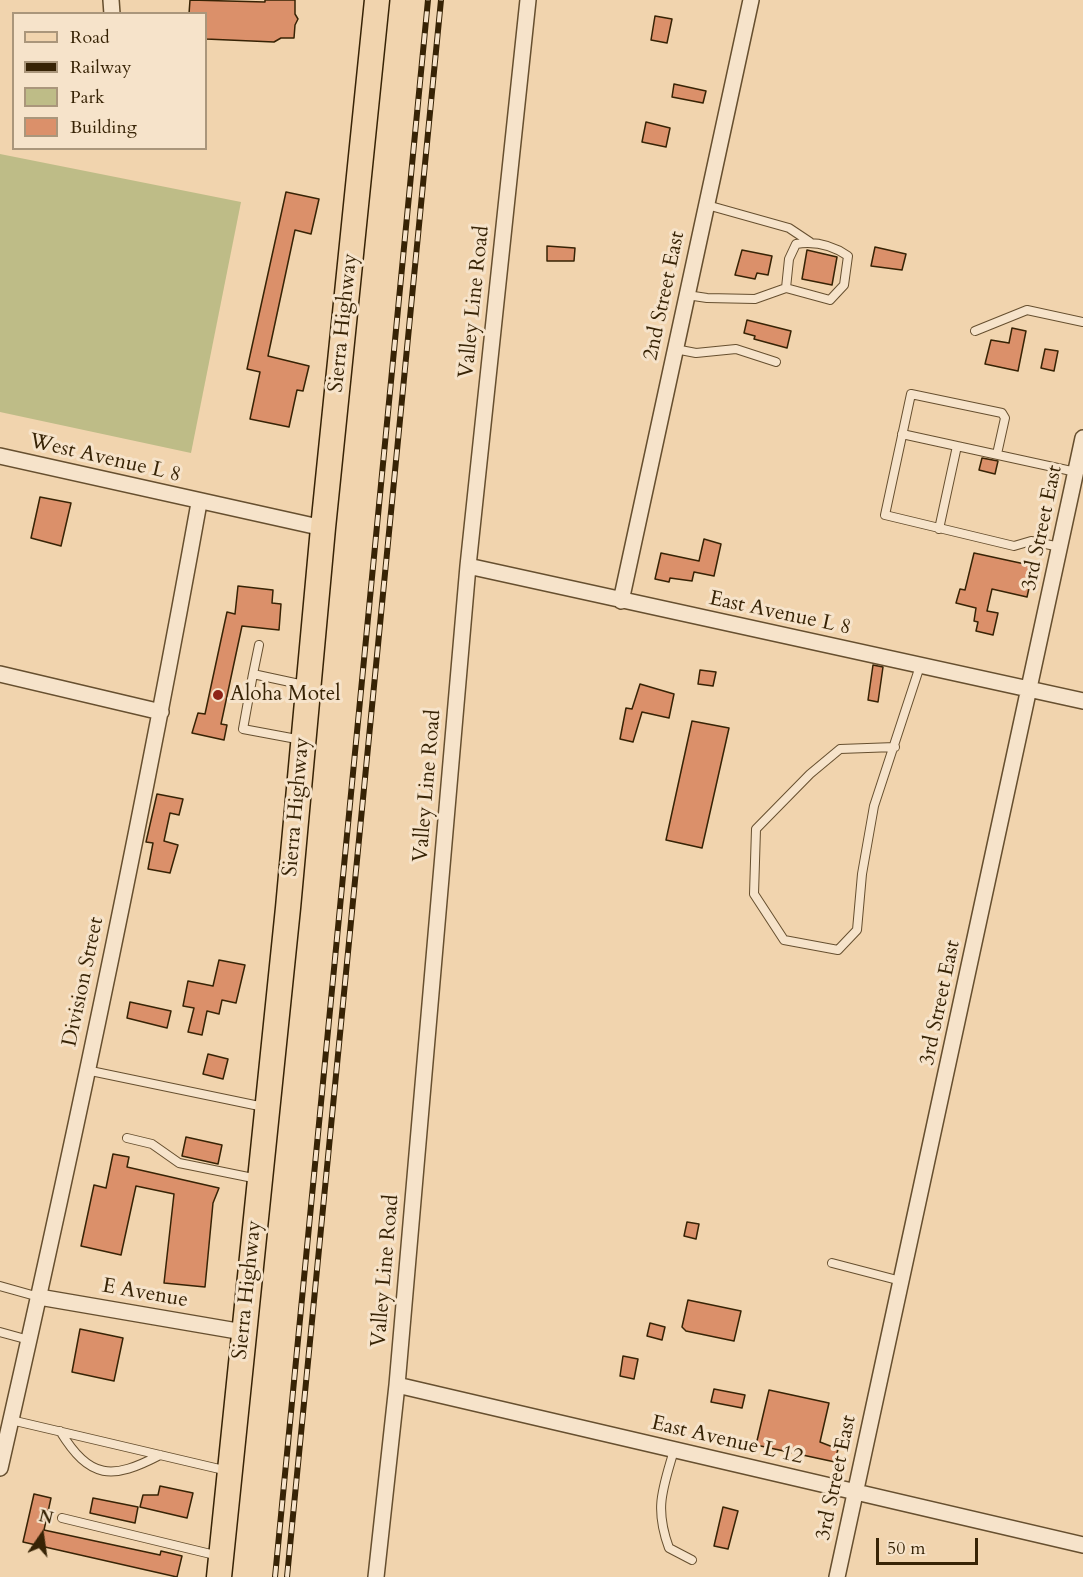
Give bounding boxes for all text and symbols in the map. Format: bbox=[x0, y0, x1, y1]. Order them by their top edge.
legend bbox=[12, 12, 207, 150]
text: Road bbox=[70, 25, 110, 50]
text: Railway bbox=[70, 55, 132, 80]
text: Park bbox=[70, 85, 105, 110]
text: Building bbox=[70, 115, 137, 140]
street label: Valley Line Road bbox=[454, 224, 496, 380]
street label: 2nd Street East bbox=[639, 229, 691, 363]
street label: Sierra Highway bbox=[324, 252, 364, 394]
street label: West Avenue L 8 bbox=[27, 429, 183, 489]
street label: 3rd Street East bbox=[1017, 463, 1069, 593]
street label: East Avenue L 8 bbox=[707, 587, 853, 641]
place label: Aloha Motel bbox=[230, 682, 341, 708]
marker: Aloha Motel bbox=[211, 688, 225, 702]
street label: Valley Line Road bbox=[409, 709, 447, 863]
street label: Sierra Highway bbox=[278, 736, 316, 878]
street label: Division Street bbox=[58, 915, 110, 1049]
street label: 3rd Street East bbox=[915, 938, 967, 1068]
street label: Valley Line Road bbox=[367, 1194, 405, 1348]
street label: Sierra Highway bbox=[228, 1219, 268, 1361]
street label: E Avenue bbox=[100, 1274, 190, 1314]
street label: East Avenue L 12 bbox=[649, 1411, 805, 1471]
street label: 3rd Street East bbox=[811, 1413, 863, 1543]
north arrow bbox=[12, 1505, 72, 1565]
text: N bbox=[37, 1505, 55, 1530]
scale bar bbox=[879, 1526, 981, 1564]
text: 50 m bbox=[887, 1536, 926, 1561]

